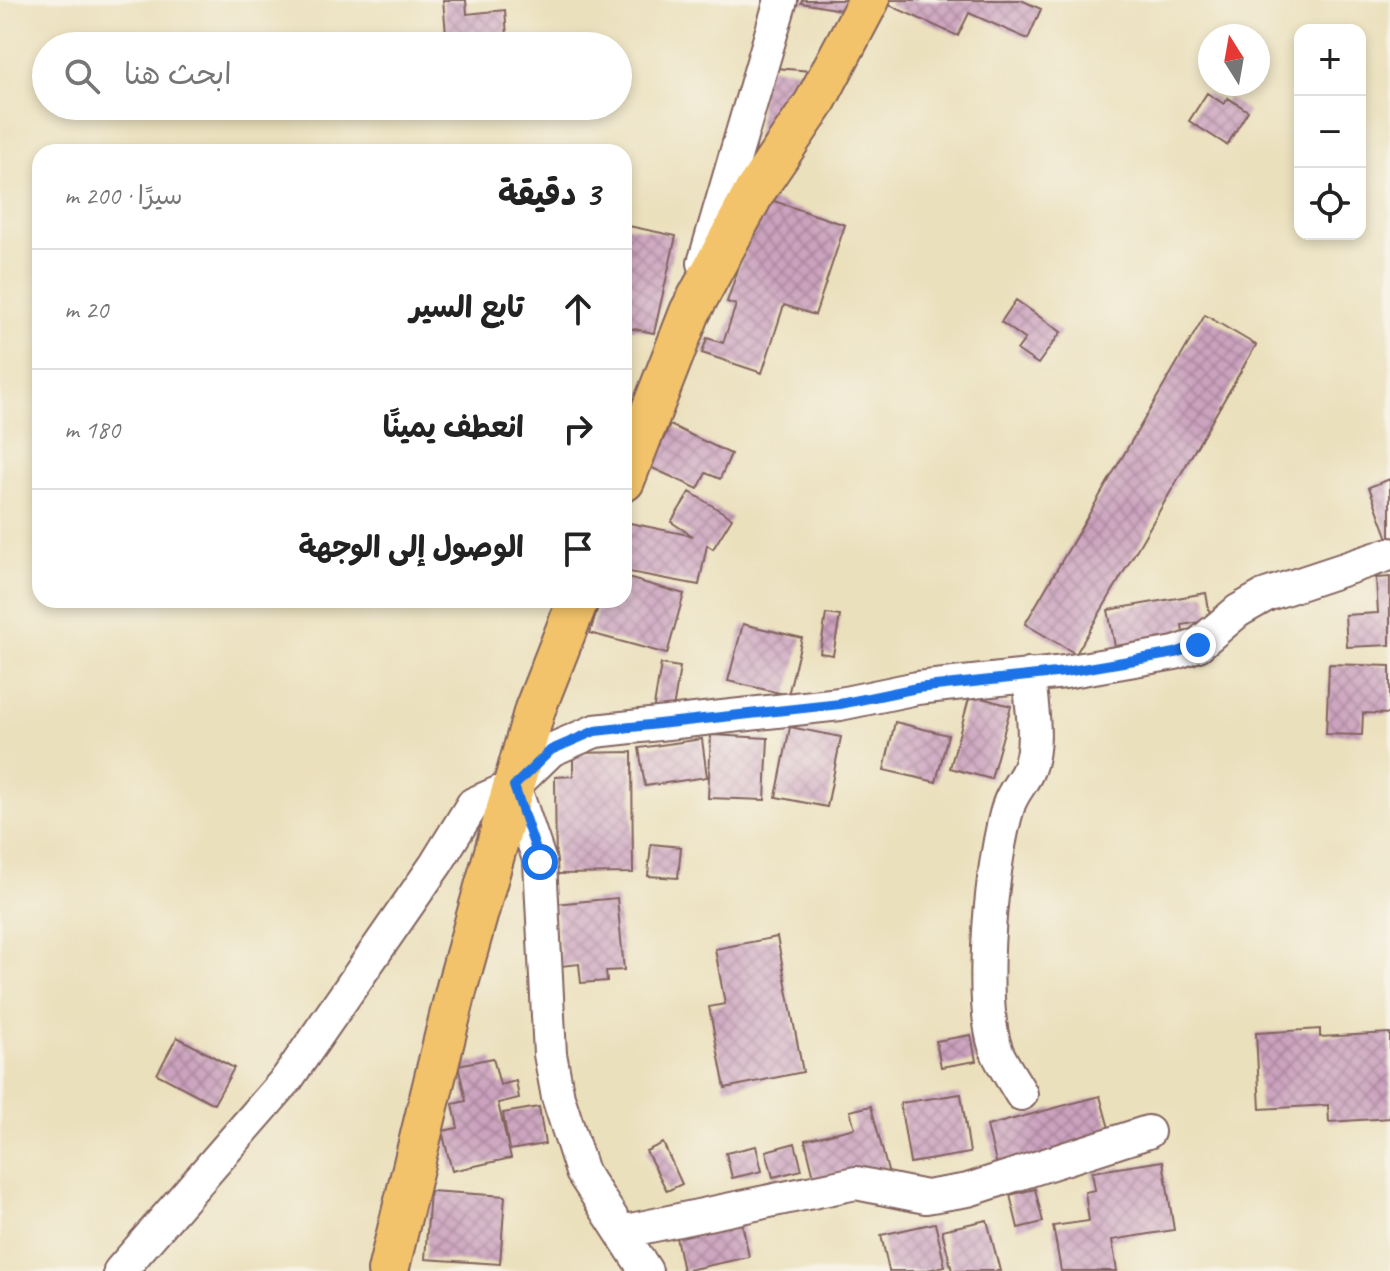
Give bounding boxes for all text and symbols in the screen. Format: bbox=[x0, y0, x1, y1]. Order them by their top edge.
north arrow bbox=[1198, 24, 1270, 96]
map controls bbox=[1294, 24, 1366, 240]
button: + bbox=[1294, 24, 1366, 96]
search box bbox=[32, 32, 632, 120]
icon: search bbox=[60, 54, 104, 98]
text: ابحث هنا bbox=[124, 55, 232, 93]
button: − bbox=[1294, 96, 1366, 168]
button: locate bbox=[1294, 168, 1366, 240]
text: 3 دقيقة bbox=[498, 172, 600, 215]
text: سيرًا · 200 m bbox=[64, 179, 183, 212]
icon: ahead bbox=[556, 287, 600, 331]
text: تابع السير bbox=[410, 288, 524, 326]
text: 20 m bbox=[64, 293, 108, 326]
icon: right bbox=[556, 407, 600, 451]
text: انعطف يمينًا bbox=[383, 408, 524, 446]
text: 180 m bbox=[64, 413, 120, 446]
icon: arrive bbox=[556, 527, 600, 571]
text: الوصول إلى الوجهة bbox=[299, 528, 524, 566]
route end bbox=[1180, 627, 1216, 663]
route start bbox=[522, 844, 558, 880]

